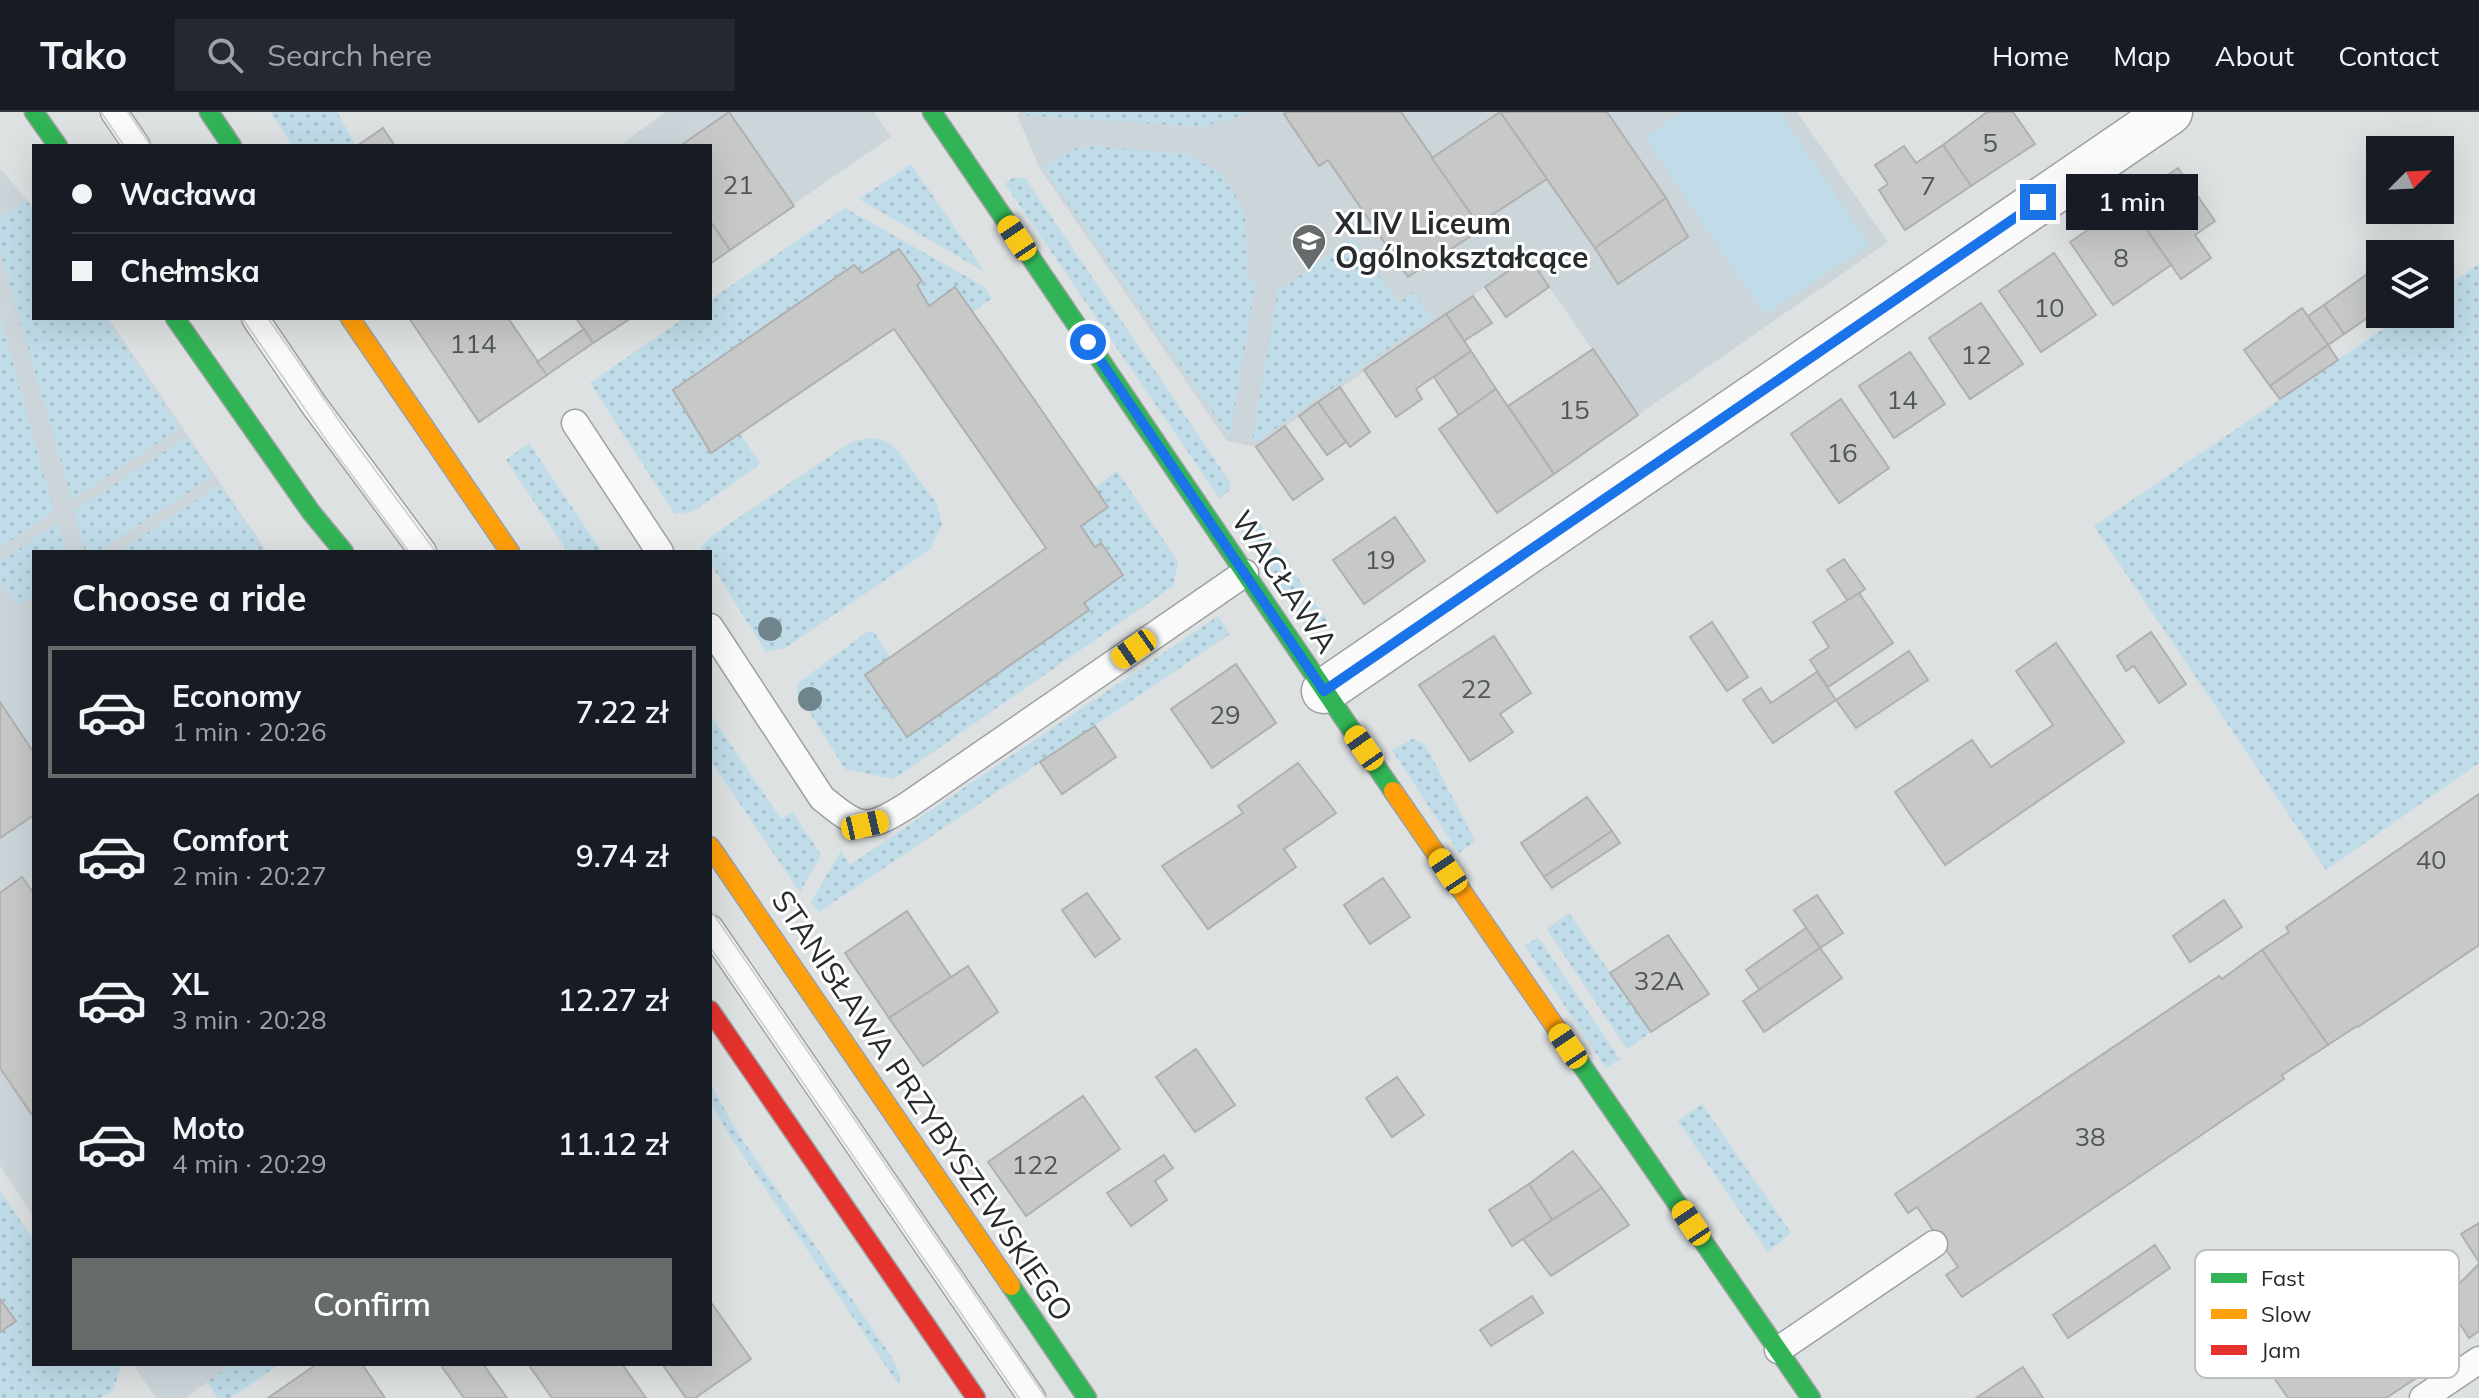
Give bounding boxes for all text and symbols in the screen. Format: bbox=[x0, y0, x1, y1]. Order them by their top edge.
search box bbox=[175, 19, 735, 91]
text: Tako bbox=[40, 31, 127, 79]
icon: search bbox=[203, 33, 247, 77]
text: Search here bbox=[267, 36, 432, 74]
text: Home bbox=[1992, 38, 2069, 73]
text: Map bbox=[2113, 38, 2171, 73]
text: About bbox=[2215, 38, 2294, 73]
text: Contact bbox=[2338, 38, 2439, 73]
house number: 5 bbox=[1982, 126, 1998, 159]
north arrow bbox=[2366, 136, 2454, 224]
map controls bbox=[2366, 136, 2454, 328]
house number: 21 bbox=[722, 168, 754, 201]
house number: 7 bbox=[1920, 169, 1936, 202]
callout: 1 min bbox=[2066, 174, 2198, 230]
text: Wacława bbox=[120, 175, 257, 213]
route end bbox=[2020, 184, 2056, 220]
text: 1 min bbox=[2098, 185, 2166, 218]
place label: XLIV Liceum Ogólnokształcące bbox=[1334, 204, 1588, 276]
car bbox=[994, 211, 1040, 265]
school or university icon: XLIV Liceum Ogólnokształcące bbox=[1290, 222, 1328, 272]
button: layers bbox=[2366, 240, 2454, 328]
house number: 8 bbox=[2113, 241, 2129, 274]
text: Chełmska bbox=[120, 252, 260, 290]
house number: 10 bbox=[2033, 291, 2065, 324]
route start bbox=[1070, 324, 1106, 360]
house number: 114 bbox=[450, 327, 496, 360]
house number: 12 bbox=[1960, 338, 1992, 371]
house number: 14 bbox=[1886, 383, 1918, 416]
house number: 15 bbox=[1558, 393, 1590, 426]
house number: 16 bbox=[1826, 436, 1858, 469]
street label: WACŁAWA bbox=[1223, 503, 1346, 660]
house number: 19 bbox=[1364, 543, 1396, 576]
text: Choose a ride bbox=[72, 575, 306, 620]
car bbox=[1107, 625, 1161, 673]
house number: 22 bbox=[1460, 672, 1492, 705]
icon: car bbox=[76, 676, 148, 748]
text: Economy bbox=[172, 677, 301, 715]
text: 7.22 zł bbox=[576, 693, 668, 731]
house number: 29 bbox=[1209, 698, 1241, 731]
text: 1 min · 20:26 bbox=[172, 715, 327, 748]
car bbox=[1340, 721, 1388, 775]
car bbox=[839, 808, 891, 842]
icon: car bbox=[76, 820, 148, 892]
text: Comfort bbox=[172, 821, 289, 859]
text: 9.74 zł bbox=[576, 837, 668, 875]
house number: 40 bbox=[2415, 843, 2447, 876]
car bbox=[1425, 844, 1471, 898]
text: 2 min · 20:27 bbox=[172, 859, 327, 892]
street label: STANISŁAWA PRZYBYSZEWSKIEGO bbox=[764, 883, 1082, 1328]
icon: car bbox=[76, 964, 148, 1036]
house number: 32A bbox=[1634, 964, 1684, 997]
text: XL bbox=[172, 965, 209, 1003]
text: 12.27 zł bbox=[558, 981, 668, 1019]
text: 3 min · 20:28 bbox=[172, 1003, 327, 1036]
car bbox=[1545, 1019, 1591, 1073]
icon: car bbox=[76, 1108, 148, 1180]
text: Moto bbox=[172, 1109, 245, 1147]
house number: 38 bbox=[2074, 1120, 2106, 1153]
text: 11.12 zł bbox=[558, 1125, 668, 1163]
text: 4 min · 20:29 bbox=[172, 1147, 327, 1180]
house number: 122 bbox=[1012, 1148, 1058, 1181]
car bbox=[1668, 1196, 1714, 1250]
legend bbox=[2195, 1250, 2459, 1378]
button: Confirm bbox=[72, 1258, 672, 1350]
text: Fast bbox=[2261, 1264, 2305, 1292]
text: Slow bbox=[2261, 1300, 2311, 1328]
text: Jam bbox=[2261, 1336, 2301, 1364]

